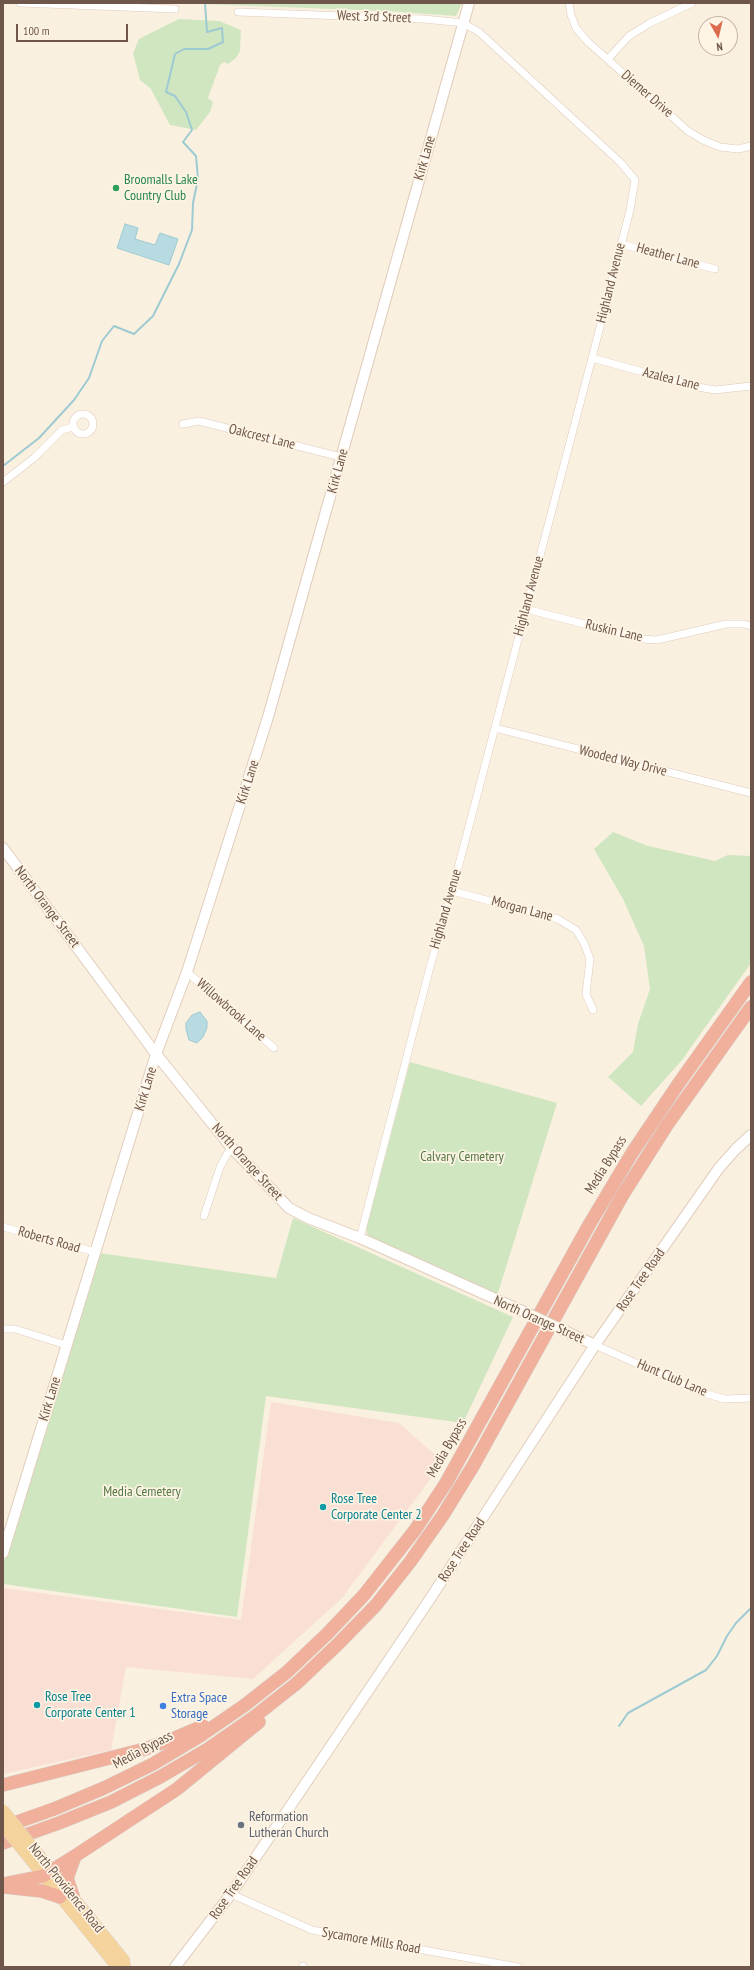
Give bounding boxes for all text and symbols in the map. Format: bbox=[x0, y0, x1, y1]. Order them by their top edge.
street label: West 3rd Street bbox=[337, 7, 411, 27]
scale bar bbox=[18, 16, 130, 42]
north arrow bbox=[698, 16, 738, 56]
text: 100 m bbox=[23, 23, 50, 38]
text: N bbox=[716, 40, 723, 54]
street label: Diemer Drive bbox=[618, 67, 676, 121]
street label: Kirk Lane bbox=[411, 134, 439, 182]
place label: Broomalls Lake Country Club bbox=[124, 172, 198, 204]
marker: Broomalls Lake Country Club bbox=[111, 183, 121, 193]
street label: Heather Lane bbox=[635, 240, 701, 272]
street label: Highland Avenue bbox=[593, 241, 629, 325]
street label: Azalea Lane bbox=[641, 364, 701, 394]
street label: Oakcrest Lane bbox=[227, 421, 297, 453]
street label: Kirk Lane bbox=[324, 447, 352, 495]
street label: Highland Avenue bbox=[510, 554, 548, 638]
street label: Ruskin Lane bbox=[584, 616, 644, 646]
street label: Wooded Way Drive bbox=[577, 742, 669, 780]
street label: Kirk Lane bbox=[233, 758, 263, 806]
street label: North Orange Street bbox=[11, 863, 83, 951]
street label: Highland Avenue bbox=[427, 867, 465, 951]
street label: Morgan Lane bbox=[490, 893, 554, 925]
street label: Willowbrook Lane bbox=[193, 975, 269, 1045]
street label: Kirk Lane bbox=[131, 1065, 161, 1113]
street label: North Orange Street bbox=[208, 1120, 286, 1204]
street label: Media Bypass bbox=[582, 1133, 630, 1197]
park label: Calvary Cemetery bbox=[420, 1149, 504, 1165]
street label: Roberts Road bbox=[16, 1223, 82, 1257]
street label: Rose Tree Road bbox=[613, 1245, 669, 1315]
street label: North Orange Street bbox=[491, 1292, 587, 1348]
street label: Hunt Club Lane bbox=[634, 1356, 710, 1400]
street label: Kirk Lane bbox=[35, 1375, 65, 1423]
street label: Media Bypass bbox=[423, 1415, 471, 1481]
park label: Media Cemetery bbox=[103, 1484, 181, 1500]
place label: Rose Tree Corporate Center 2 bbox=[331, 1491, 422, 1524]
marker: Rose Tree Corporate Center 2 bbox=[318, 1502, 328, 1512]
street label: Rose Tree Road bbox=[435, 1515, 489, 1585]
place label: Rose Tree Corporate Center 1 bbox=[45, 1689, 136, 1722]
place label: Extra Space Storage bbox=[171, 1690, 227, 1722]
marker: Rose Tree Corporate Center 1 bbox=[32, 1700, 42, 1710]
marker: Extra Space Storage bbox=[158, 1701, 168, 1711]
street label: Media Bypass bbox=[110, 1727, 176, 1773]
place label: Reformation Lutheran Church bbox=[249, 1809, 329, 1842]
marker: Reformation Lutheran Church bbox=[236, 1820, 246, 1830]
street label: North Providence Road bbox=[25, 1840, 107, 1936]
street label: Rose Tree Road bbox=[206, 1853, 262, 1923]
street label: Sycamore Mills Road bbox=[320, 1924, 422, 1958]

